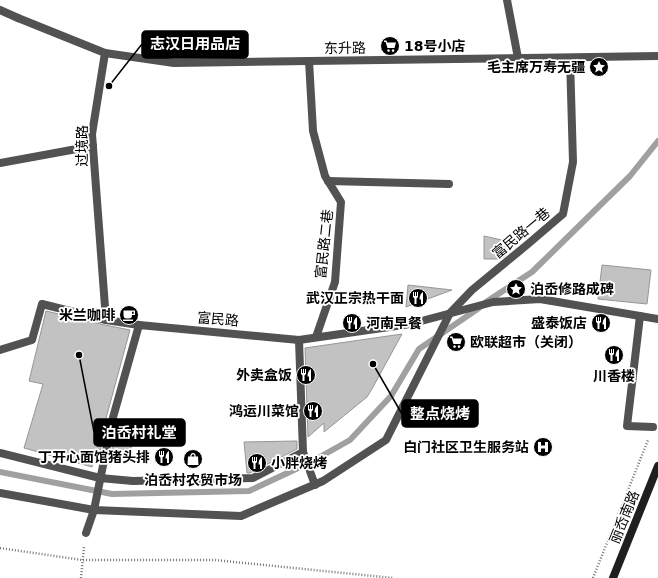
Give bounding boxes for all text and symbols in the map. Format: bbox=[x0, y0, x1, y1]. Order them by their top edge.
callout: 志汉日用品店 bbox=[142, 31, 248, 58]
text: 志汉日用品店 bbox=[150, 35, 240, 53]
supermarket icon: 18号小店 bbox=[379, 35, 401, 57]
place label: 18号小店 bbox=[404, 38, 465, 54]
street label: 东升路 bbox=[324, 40, 366, 56]
place icon: 毛主席万寿无疆 bbox=[588, 56, 610, 78]
place label: 毛主席万寿无疆 bbox=[487, 59, 585, 75]
street label: 过境路 bbox=[74, 125, 90, 167]
street label: 富民路一巷 bbox=[489, 204, 553, 262]
street label: 富民路二巷 bbox=[312, 208, 336, 280]
place icon: 泊岙修路成碑 bbox=[505, 278, 527, 300]
place label: 泊岙修路成碑 bbox=[530, 281, 614, 297]
restaurant icon: 武汉正宗热干面 bbox=[407, 287, 429, 309]
place label: 武汉正宗热干面 bbox=[306, 290, 404, 306]
cafe icon: 米兰咖啡 bbox=[118, 304, 140, 326]
place label: 米兰咖啡 bbox=[59, 307, 116, 323]
street label: 富民路 bbox=[196, 309, 240, 329]
restaurant icon: 河南早餐 bbox=[341, 312, 363, 334]
restaurant icon: 盛泰饭店 bbox=[590, 312, 612, 334]
place label: 河南早餐 bbox=[366, 315, 422, 331]
place label: 盛泰饭店 bbox=[531, 315, 587, 331]
supermarket icon: 欧联超市（关闭） bbox=[445, 331, 467, 353]
place label: 欧联超市（关闭） bbox=[470, 334, 582, 350]
restaurant icon: 川香楼 bbox=[603, 344, 625, 366]
restaurant icon: 外卖盒饭 bbox=[295, 364, 317, 386]
place label: 外卖盒饭 bbox=[236, 367, 292, 383]
place label: 川香楼 bbox=[593, 368, 635, 384]
restaurant icon: 鸿运川菜馆 bbox=[302, 400, 324, 422]
callout: 整点烧烤 bbox=[402, 400, 478, 427]
place label: 鸿运川菜馆 bbox=[229, 403, 299, 419]
text: 整点烧烤 bbox=[410, 405, 470, 423]
callout: 泊岙村礼堂 bbox=[94, 419, 185, 446]
text: 泊岙村礼堂 bbox=[101, 424, 177, 442]
hospital icon: 白门社区卫生服务站 bbox=[532, 436, 554, 458]
place label: 白门社区卫生服务站 bbox=[403, 439, 529, 455]
restaurant icon: 丁开心面馆猪头排 bbox=[153, 446, 175, 468]
shop icon: 泊岙村农贸市场 bbox=[182, 448, 204, 470]
place label: 丁开心面馆猪头排 bbox=[38, 449, 150, 465]
restaurant icon: 小胖烧烤 bbox=[246, 452, 268, 474]
place label: 小胖烧烤 bbox=[271, 455, 327, 471]
place label: 泊岙村农贸市场 bbox=[144, 472, 242, 488]
street label: 丽岙南路 bbox=[606, 488, 642, 546]

